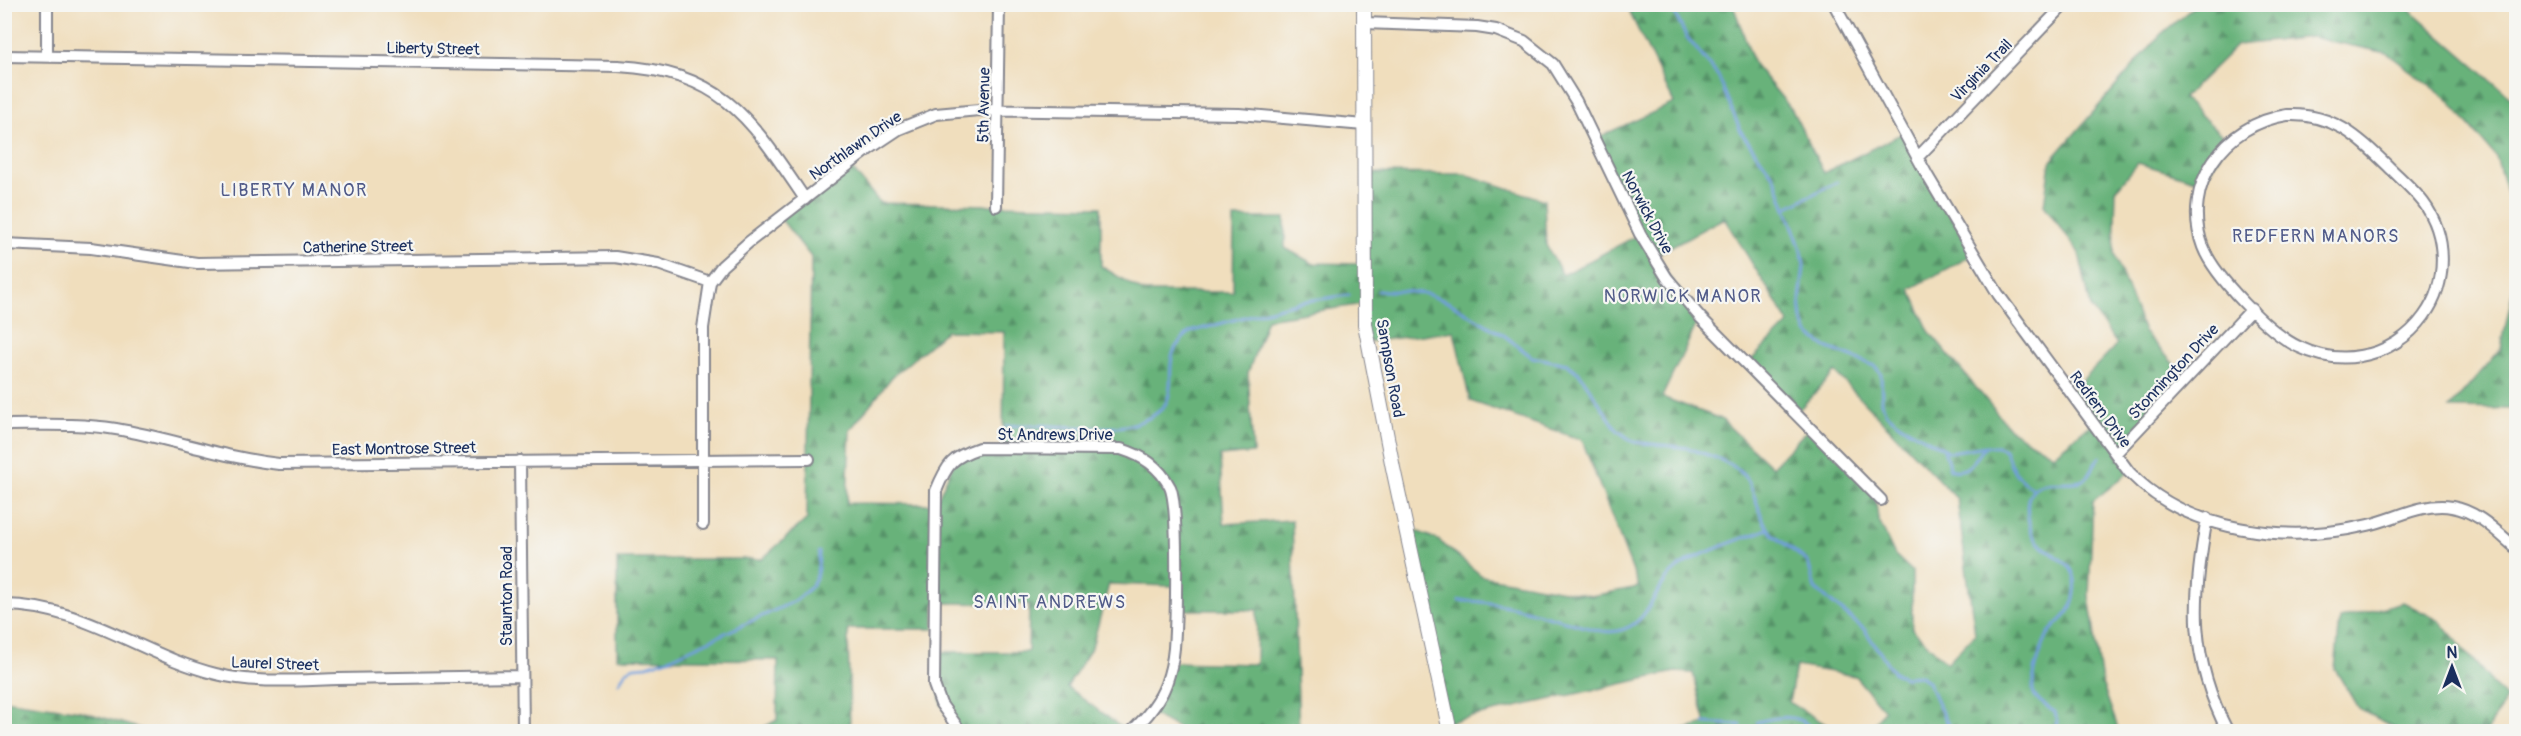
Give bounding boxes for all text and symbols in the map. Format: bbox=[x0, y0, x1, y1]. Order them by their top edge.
street label: Virginia Trail bbox=[1947, 35, 2017, 106]
street label: Liberty Street bbox=[386, 38, 480, 60]
street label: 5th Avenue bbox=[973, 67, 995, 143]
street label: Northlawn Drive bbox=[806, 107, 906, 185]
street label: Norwick Drive bbox=[1617, 168, 1677, 258]
district label: LIBERTY MANOR bbox=[220, 179, 368, 202]
district label: REDFERN MANORS bbox=[2232, 225, 2400, 248]
street label: Catherine Street bbox=[302, 236, 414, 258]
district label: NORWICK MANOR bbox=[1604, 285, 1762, 308]
street label: Sampson Road bbox=[1372, 317, 1409, 419]
street label: Stonnington Drive bbox=[2124, 320, 2223, 424]
street label: Redfern Drive bbox=[2065, 367, 2136, 452]
street label: St Andrews Drive bbox=[997, 425, 1113, 445]
street label: East Montrose Street bbox=[332, 438, 477, 460]
street label: Staunton Road bbox=[497, 546, 517, 646]
district label: SAINT ANDREWS bbox=[973, 591, 1127, 614]
north arrow bbox=[2422, 637, 2482, 697]
text: N bbox=[2447, 643, 2458, 663]
street label: Laurel Street bbox=[231, 652, 320, 676]

